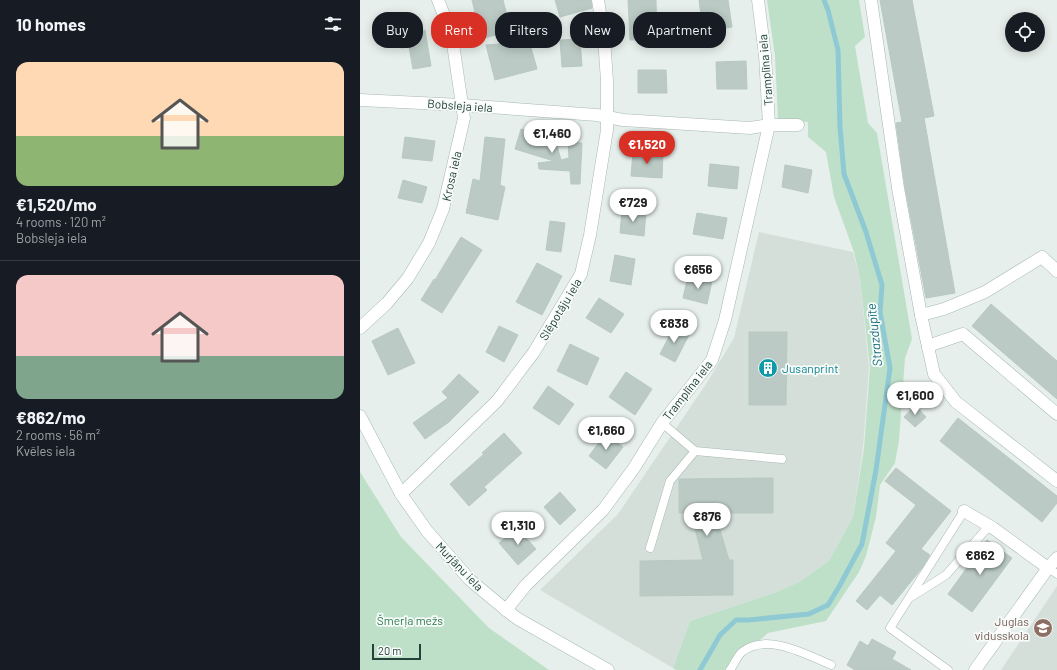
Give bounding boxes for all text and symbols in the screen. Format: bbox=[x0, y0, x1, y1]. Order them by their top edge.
chip: Buy bbox=[372, 12, 423, 48]
chip: Rent bbox=[431, 12, 487, 48]
chip: Filters bbox=[495, 12, 562, 48]
chip: New bbox=[570, 12, 625, 48]
chip: Apartment bbox=[633, 12, 726, 48]
map controls bbox=[1005, 12, 1045, 52]
button: locate bbox=[1005, 12, 1045, 52]
icon: filters bbox=[322, 13, 344, 35]
text: 10 homes bbox=[16, 14, 86, 34]
street label: Tramplīna iela bbox=[755, 34, 775, 106]
icon: home bbox=[144, 88, 216, 160]
street label: Bobsleja iela bbox=[427, 96, 493, 114]
pin: €1,460 bbox=[519, 120, 585, 154]
text: €1,460 bbox=[533, 125, 571, 141]
pin: €1,520 bbox=[614, 131, 680, 165]
text: €1,520 bbox=[628, 136, 666, 152]
street label: Krosa iela bbox=[438, 150, 464, 202]
pin: €729 bbox=[609, 189, 657, 223]
text: €1,520/mo bbox=[16, 194, 97, 214]
text: €729 bbox=[619, 194, 647, 210]
text: 4 rooms · 120 m² bbox=[16, 214, 106, 230]
text: Bobsleja iela bbox=[16, 230, 87, 246]
pin: €656 bbox=[674, 256, 722, 290]
text: €656 bbox=[683, 261, 713, 277]
street label: Slēpotāju iela bbox=[536, 275, 584, 343]
icon: home bbox=[144, 301, 216, 373]
water label: Strazdupīte bbox=[863, 302, 885, 367]
pin: €838 bbox=[650, 310, 698, 344]
text: €838 bbox=[659, 315, 689, 331]
street label: Tramplīna iela bbox=[659, 357, 715, 423]
building icon: Jusanprint bbox=[757, 357, 779, 379]
place label: Jusanprint bbox=[782, 361, 839, 375]
pin: €1,600 bbox=[882, 382, 948, 416]
text: €1,600 bbox=[896, 387, 934, 403]
text: €862/mo bbox=[16, 407, 86, 427]
pin: €1,660 bbox=[573, 417, 639, 451]
text: €1,660 bbox=[587, 422, 625, 438]
text: 2 rooms · 56 m² bbox=[16, 427, 100, 443]
text: Kvēles iela bbox=[16, 443, 75, 459]
pin: €876 bbox=[683, 503, 731, 537]
text: €876 bbox=[693, 508, 721, 524]
pin: €1,310 bbox=[485, 512, 551, 546]
text: €1,310 bbox=[500, 517, 536, 533]
street label: Murjāņu iela bbox=[433, 539, 487, 593]
pin: €862 bbox=[956, 542, 1004, 576]
text: €862 bbox=[965, 547, 995, 563]
park label: Šmerļa mežs bbox=[377, 613, 443, 627]
place label: Juglas vidusskola bbox=[975, 614, 1029, 642]
school or university icon: Juglas vidusskola bbox=[1032, 617, 1054, 639]
scale bar bbox=[372, 642, 421, 661]
text: 20 m bbox=[378, 644, 401, 657]

